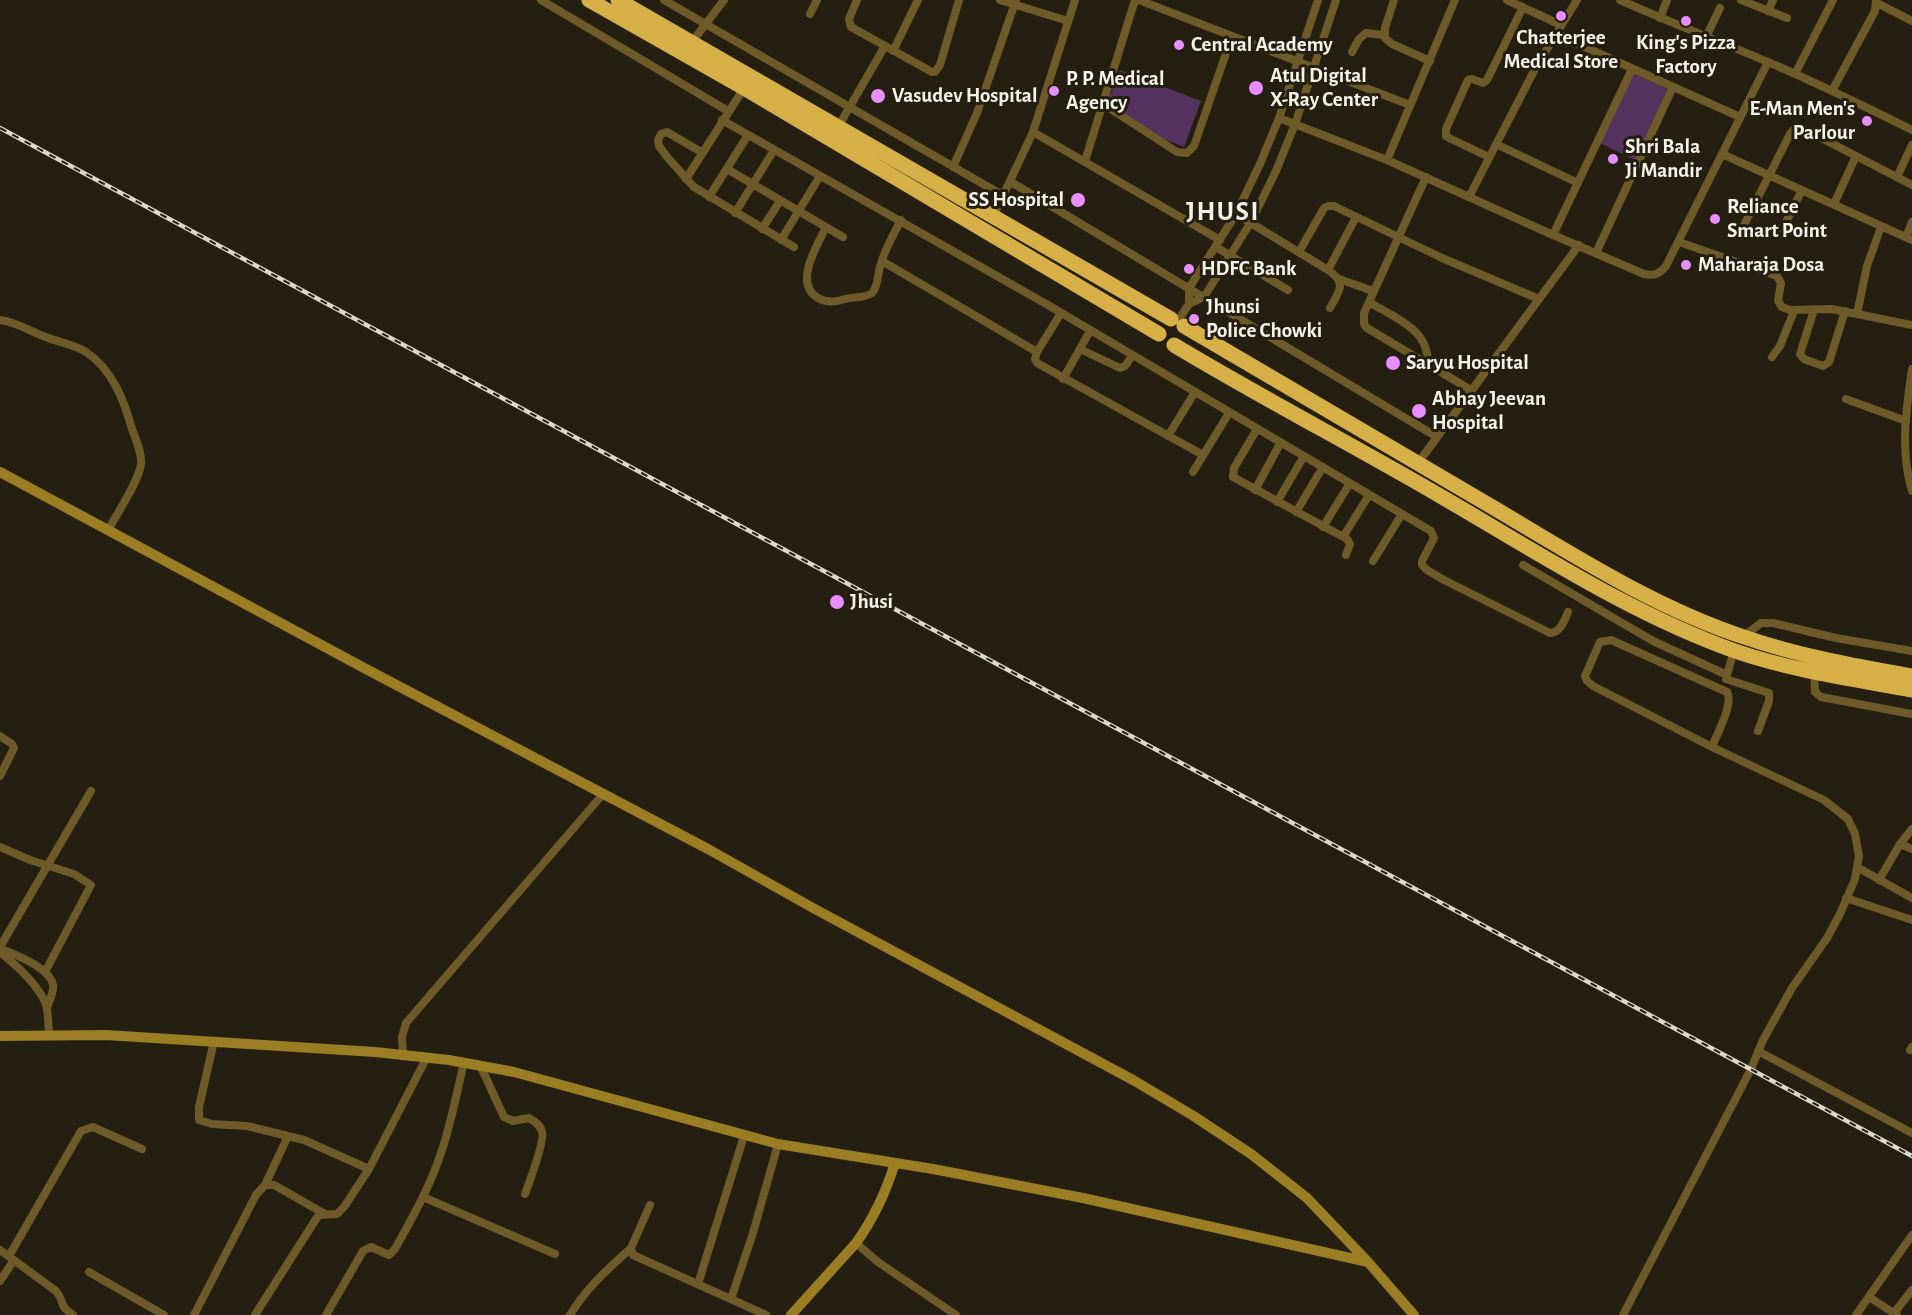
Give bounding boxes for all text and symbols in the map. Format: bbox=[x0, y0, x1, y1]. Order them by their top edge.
marker: Chatterjee Medical Store bbox=[1554, 9, 1568, 23]
marker: King's Pizza Factory bbox=[1679, 14, 1693, 28]
place label: Chatterjee Medical Store bbox=[1504, 25, 1618, 75]
place label: King's Pizza Factory bbox=[1636, 30, 1736, 80]
place label: Central Academy bbox=[1191, 32, 1333, 58]
marker: Central Academy bbox=[1172, 38, 1186, 52]
place label: Atul Digital X-Ray Center bbox=[1270, 63, 1378, 113]
place label: P. P. Medical Agency bbox=[1066, 66, 1164, 116]
marker: Atul Digital X-Ray Center bbox=[1247, 79, 1265, 97]
place label: Vasudev Hospital bbox=[892, 83, 1037, 109]
marker: P. P. Medical Agency bbox=[1047, 84, 1061, 98]
marker: Vasudev Hospital bbox=[869, 87, 887, 105]
place label: E-Man Men's Parlour bbox=[1750, 96, 1855, 146]
marker: E-Man Men's Parlour bbox=[1860, 114, 1874, 128]
place label: Shri Bala Ji Mandir bbox=[1625, 134, 1702, 184]
marker: Shri Bala Ji Mandir bbox=[1606, 152, 1620, 166]
place label: SS Hospital bbox=[968, 187, 1064, 213]
marker: SS Hospital bbox=[1069, 191, 1087, 209]
place label: Reliance Smart Point bbox=[1727, 194, 1827, 244]
district label: JHUSI bbox=[1186, 196, 1260, 228]
marker: Reliance Smart Point bbox=[1708, 212, 1722, 226]
place label: Maharaja Dosa bbox=[1698, 252, 1824, 278]
place label: HDFC Bank bbox=[1201, 256, 1297, 282]
marker: Maharaja Dosa bbox=[1679, 258, 1693, 272]
marker: HDFC Bank bbox=[1182, 262, 1196, 276]
place label: Jhunsi Police Chowki bbox=[1206, 294, 1322, 344]
marker: Jhunsi Police Chowki bbox=[1187, 312, 1201, 326]
place label: Saryu Hospital bbox=[1406, 350, 1529, 376]
marker: Saryu Hospital bbox=[1384, 354, 1402, 372]
place label: Abhay Jeevan Hospital bbox=[1432, 386, 1546, 436]
marker: Abhay Jeevan Hospital bbox=[1410, 402, 1428, 420]
place label: Jhusi bbox=[850, 589, 893, 615]
marker: Jhusi bbox=[828, 593, 846, 611]

